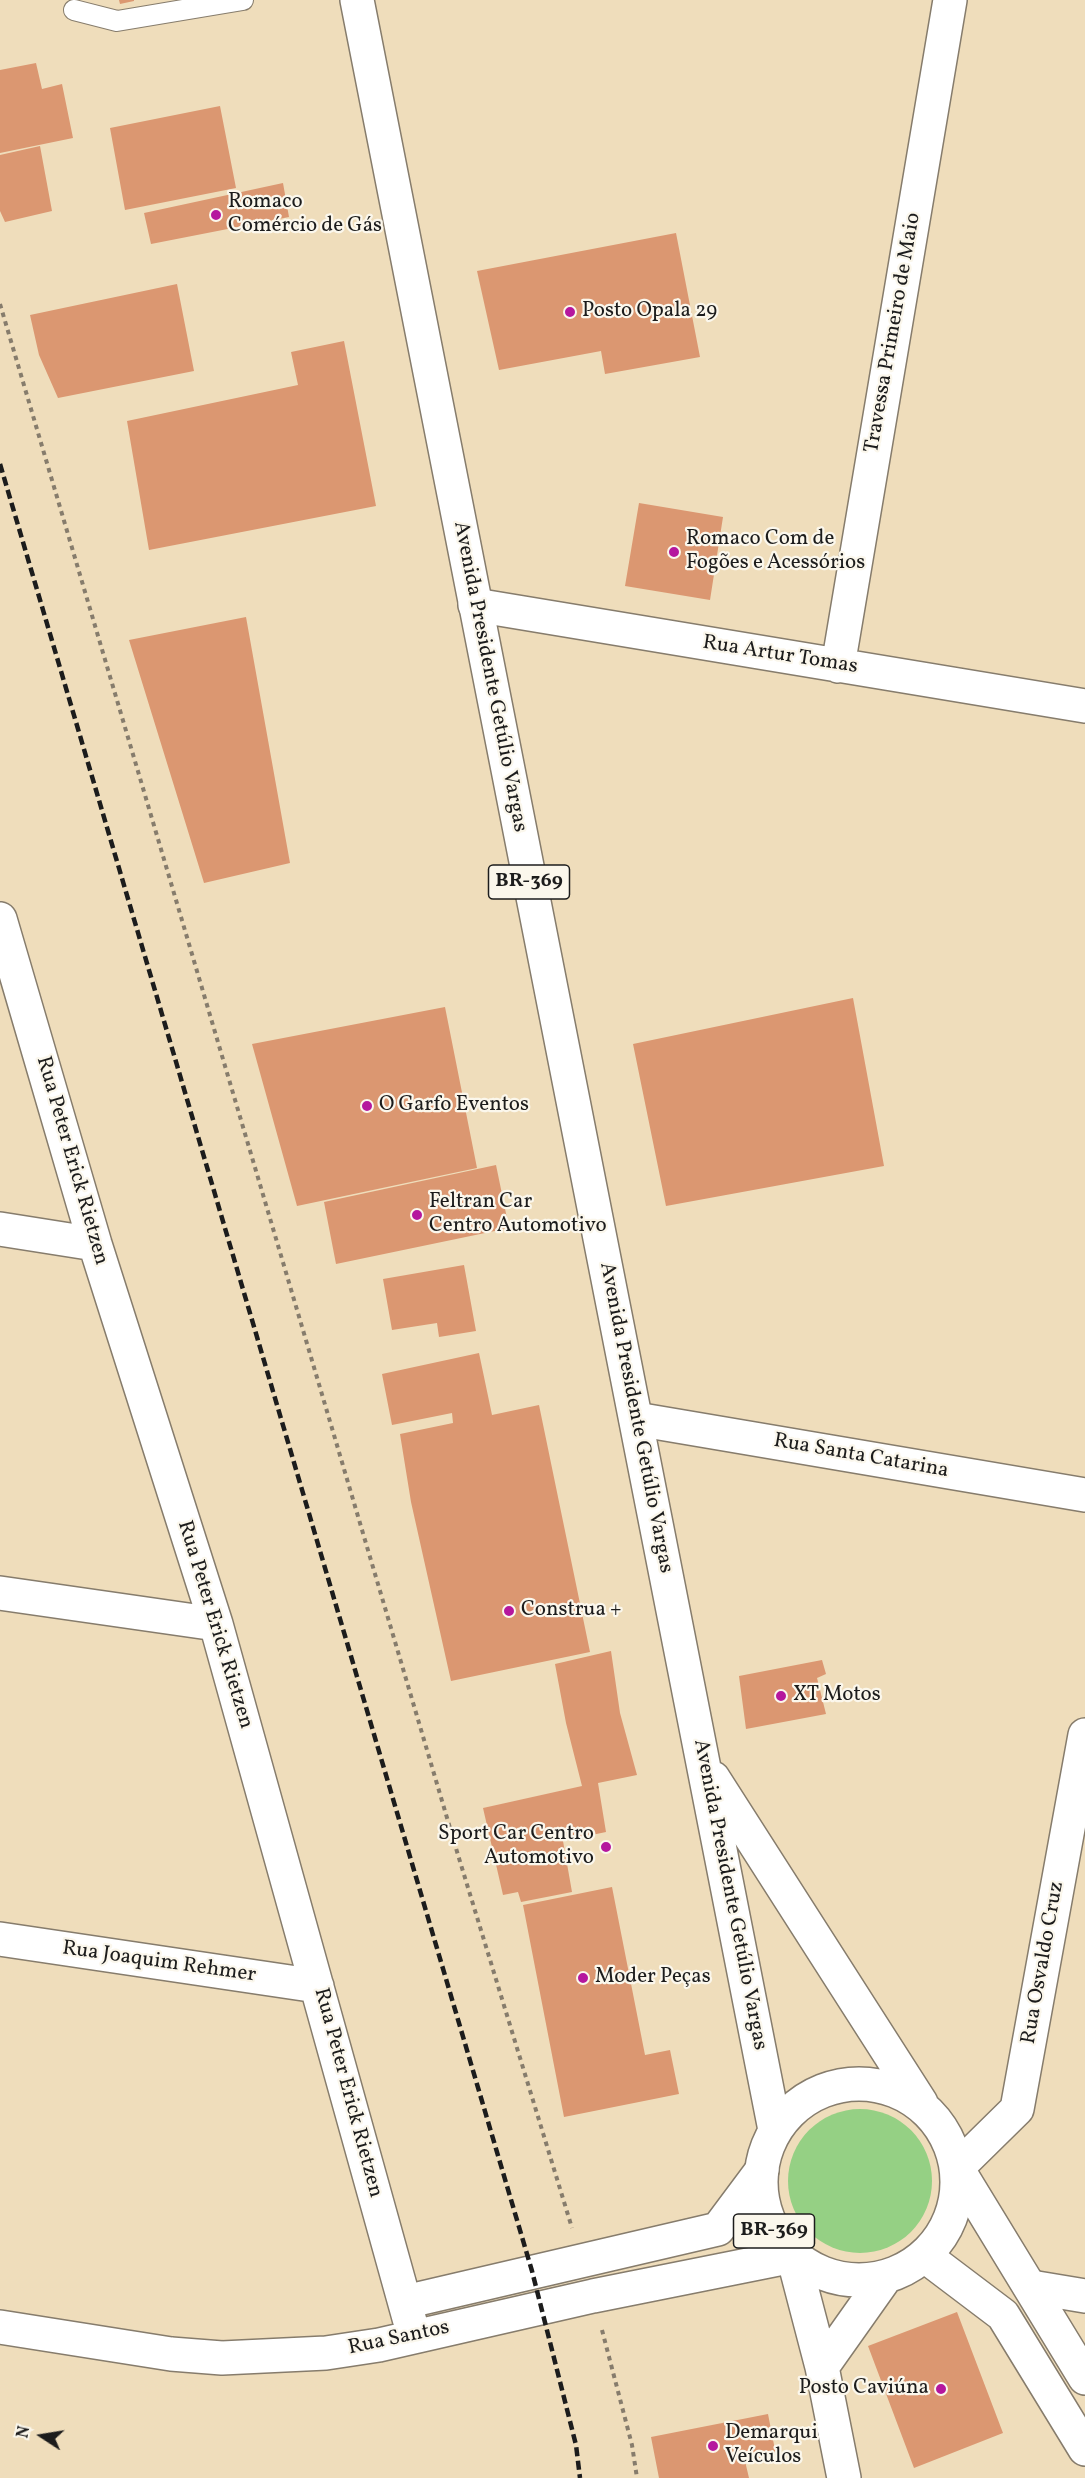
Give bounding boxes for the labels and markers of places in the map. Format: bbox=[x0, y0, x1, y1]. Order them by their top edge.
place label: Romaco Comércio de Gás bbox=[228, 190, 382, 240]
marker: Romaco Comércio de Gás bbox=[209, 208, 223, 222]
place label: Posto Opala 29 bbox=[582, 299, 717, 325]
marker: Posto Opala 29 bbox=[563, 305, 577, 319]
place label: Romaco Com de Fogões e Acessórios bbox=[686, 527, 865, 577]
marker: Romaco Com de Fogões e Acessórios bbox=[667, 545, 681, 559]
place label: O Garfo Eventos bbox=[379, 1093, 529, 1119]
marker: O Garfo Eventos bbox=[360, 1099, 374, 1113]
place label: Feltran Car Centro Automotivo bbox=[429, 1190, 607, 1240]
marker: Feltran Car Centro Automotivo bbox=[410, 1208, 424, 1222]
place label: Construa + bbox=[521, 1598, 622, 1624]
marker: Construa + bbox=[502, 1604, 516, 1618]
place label: XT Motos bbox=[793, 1683, 881, 1709]
marker: XT Motos bbox=[774, 1689, 788, 1703]
place label: Sport Car Centro Automotivo bbox=[438, 1822, 594, 1872]
marker: Sport Car Centro Automotivo bbox=[599, 1840, 613, 1854]
place label: Moder Peças bbox=[595, 1965, 711, 1991]
marker: Moder Peças bbox=[576, 1971, 590, 1985]
place label: Posto Caviúna bbox=[799, 2376, 929, 2402]
marker: Posto Caviúna bbox=[934, 2382, 948, 2396]
place label: Demarqui Veículos bbox=[725, 2421, 818, 2471]
marker: Demarqui Veículos bbox=[706, 2439, 720, 2453]

